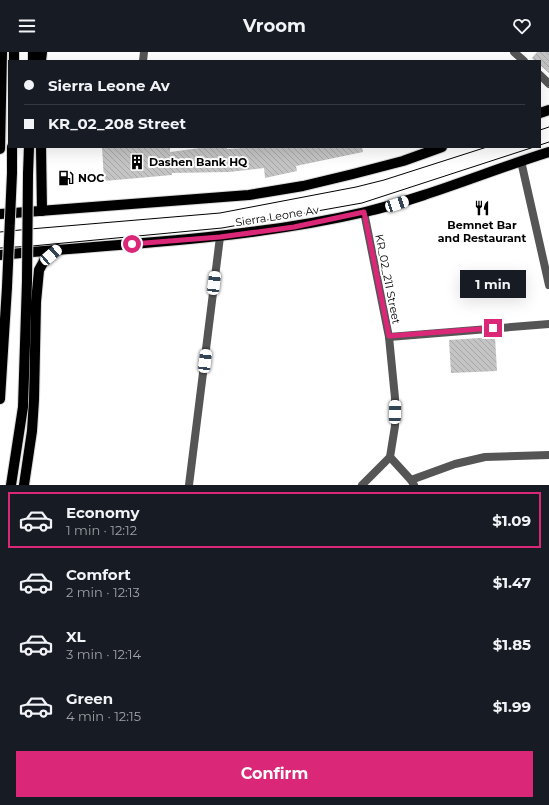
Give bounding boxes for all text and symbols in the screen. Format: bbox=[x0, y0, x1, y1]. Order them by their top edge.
icon: menu bbox=[16, 15, 38, 37]
text: Vroom bbox=[243, 15, 306, 37]
icon: heart bbox=[511, 15, 533, 37]
text: Sierra Leone Av bbox=[48, 76, 170, 95]
text: KR_02_208 Street bbox=[48, 114, 186, 133]
building icon: Dashen Bank HQ bbox=[128, 153, 146, 171]
place label: Dashen Bank HQ bbox=[149, 155, 248, 169]
fuel station icon: NOC bbox=[57, 169, 75, 187]
place label: NOC bbox=[78, 171, 104, 185]
car bbox=[384, 195, 410, 213]
restaurant icon: Bemnet Bar and Restaurant bbox=[473, 199, 491, 217]
street label: Sierra Leone Av bbox=[234, 202, 320, 230]
place label: Bemnet Bar and Restaurant bbox=[438, 218, 526, 245]
street label: KR_02_211 Street bbox=[372, 233, 404, 326]
route start bbox=[123, 235, 141, 253]
car bbox=[38, 243, 64, 267]
car bbox=[207, 270, 221, 296]
callout: 1 min bbox=[460, 270, 526, 298]
text: 1 min bbox=[475, 276, 511, 292]
route end bbox=[484, 319, 502, 337]
car bbox=[198, 348, 212, 374]
car bbox=[389, 400, 401, 424]
icon: car bbox=[18, 502, 54, 538]
text: Economy bbox=[66, 503, 139, 522]
text: $1.09 bbox=[492, 511, 531, 530]
text: 1 min · 12:12 bbox=[66, 522, 137, 538]
icon: car bbox=[18, 564, 54, 600]
text: Comfort bbox=[66, 565, 131, 584]
text: $1.47 bbox=[493, 573, 531, 592]
text: 2 min · 12:13 bbox=[66, 584, 140, 600]
icon: car bbox=[18, 626, 54, 662]
text: XL bbox=[66, 627, 85, 646]
text: $1.85 bbox=[493, 635, 531, 654]
text: 3 min · 12:14 bbox=[66, 646, 141, 662]
icon: car bbox=[18, 688, 54, 724]
text: Green bbox=[66, 689, 113, 708]
text: $1.99 bbox=[493, 697, 531, 716]
text: 4 min · 12:15 bbox=[66, 708, 141, 724]
button: Confirm bbox=[16, 751, 533, 797]

